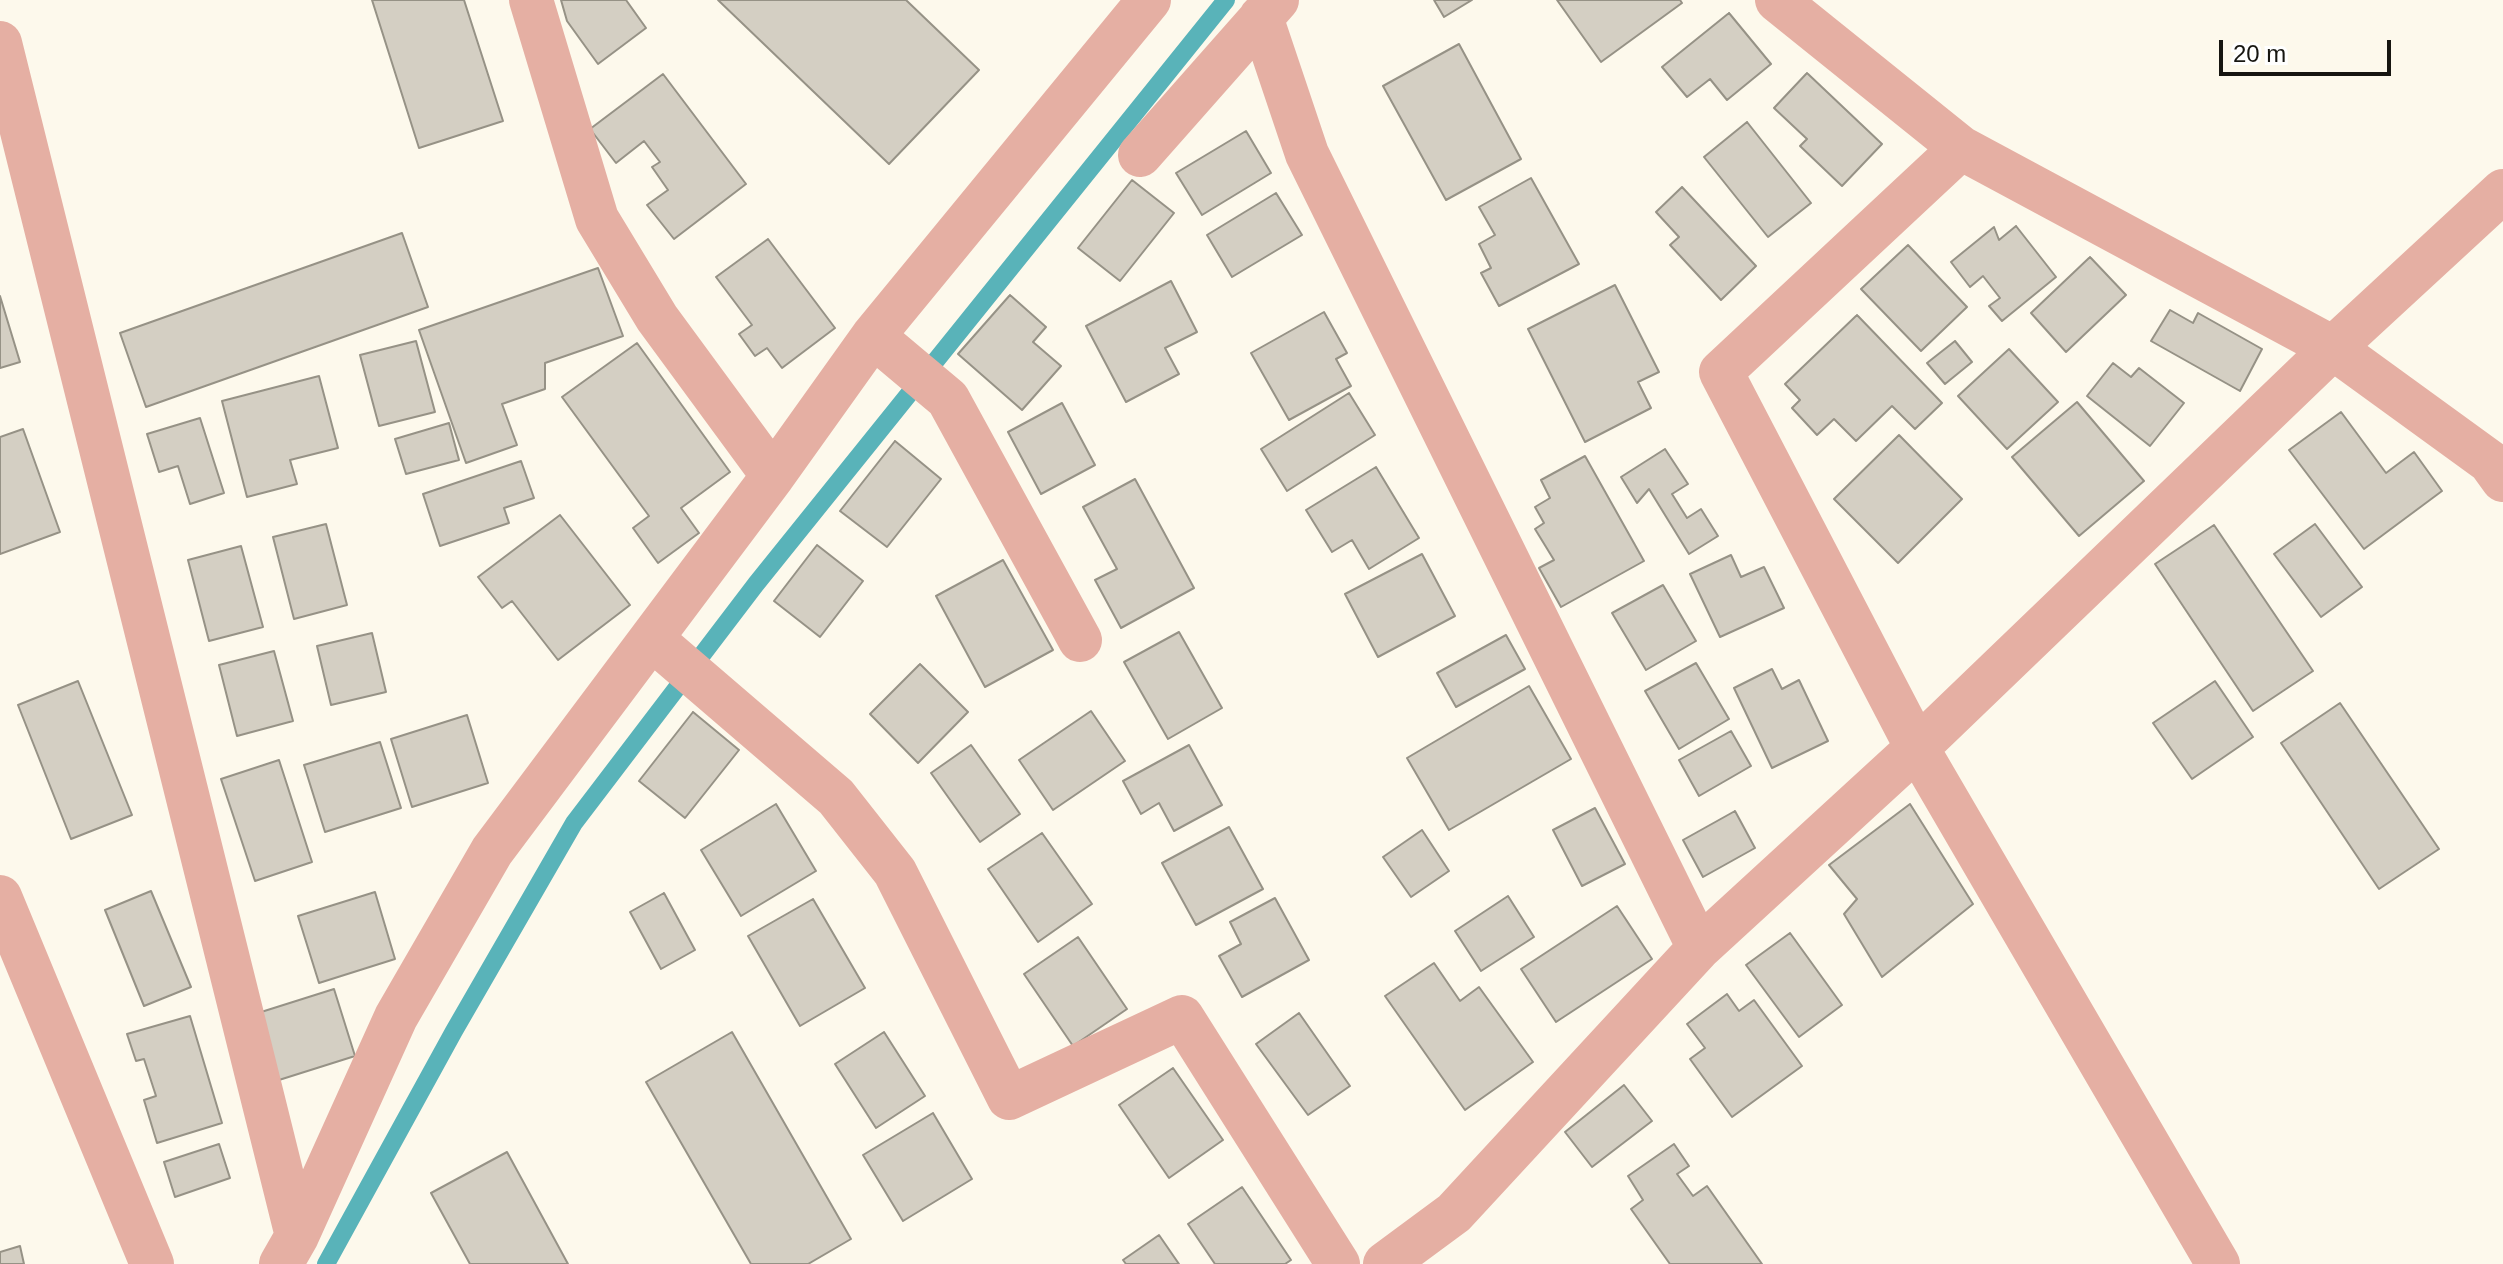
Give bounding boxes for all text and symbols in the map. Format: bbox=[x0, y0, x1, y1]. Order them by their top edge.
scale bar bbox=[2223, 24, 2395, 74]
text: 20 m bbox=[2233, 40, 2286, 67]

